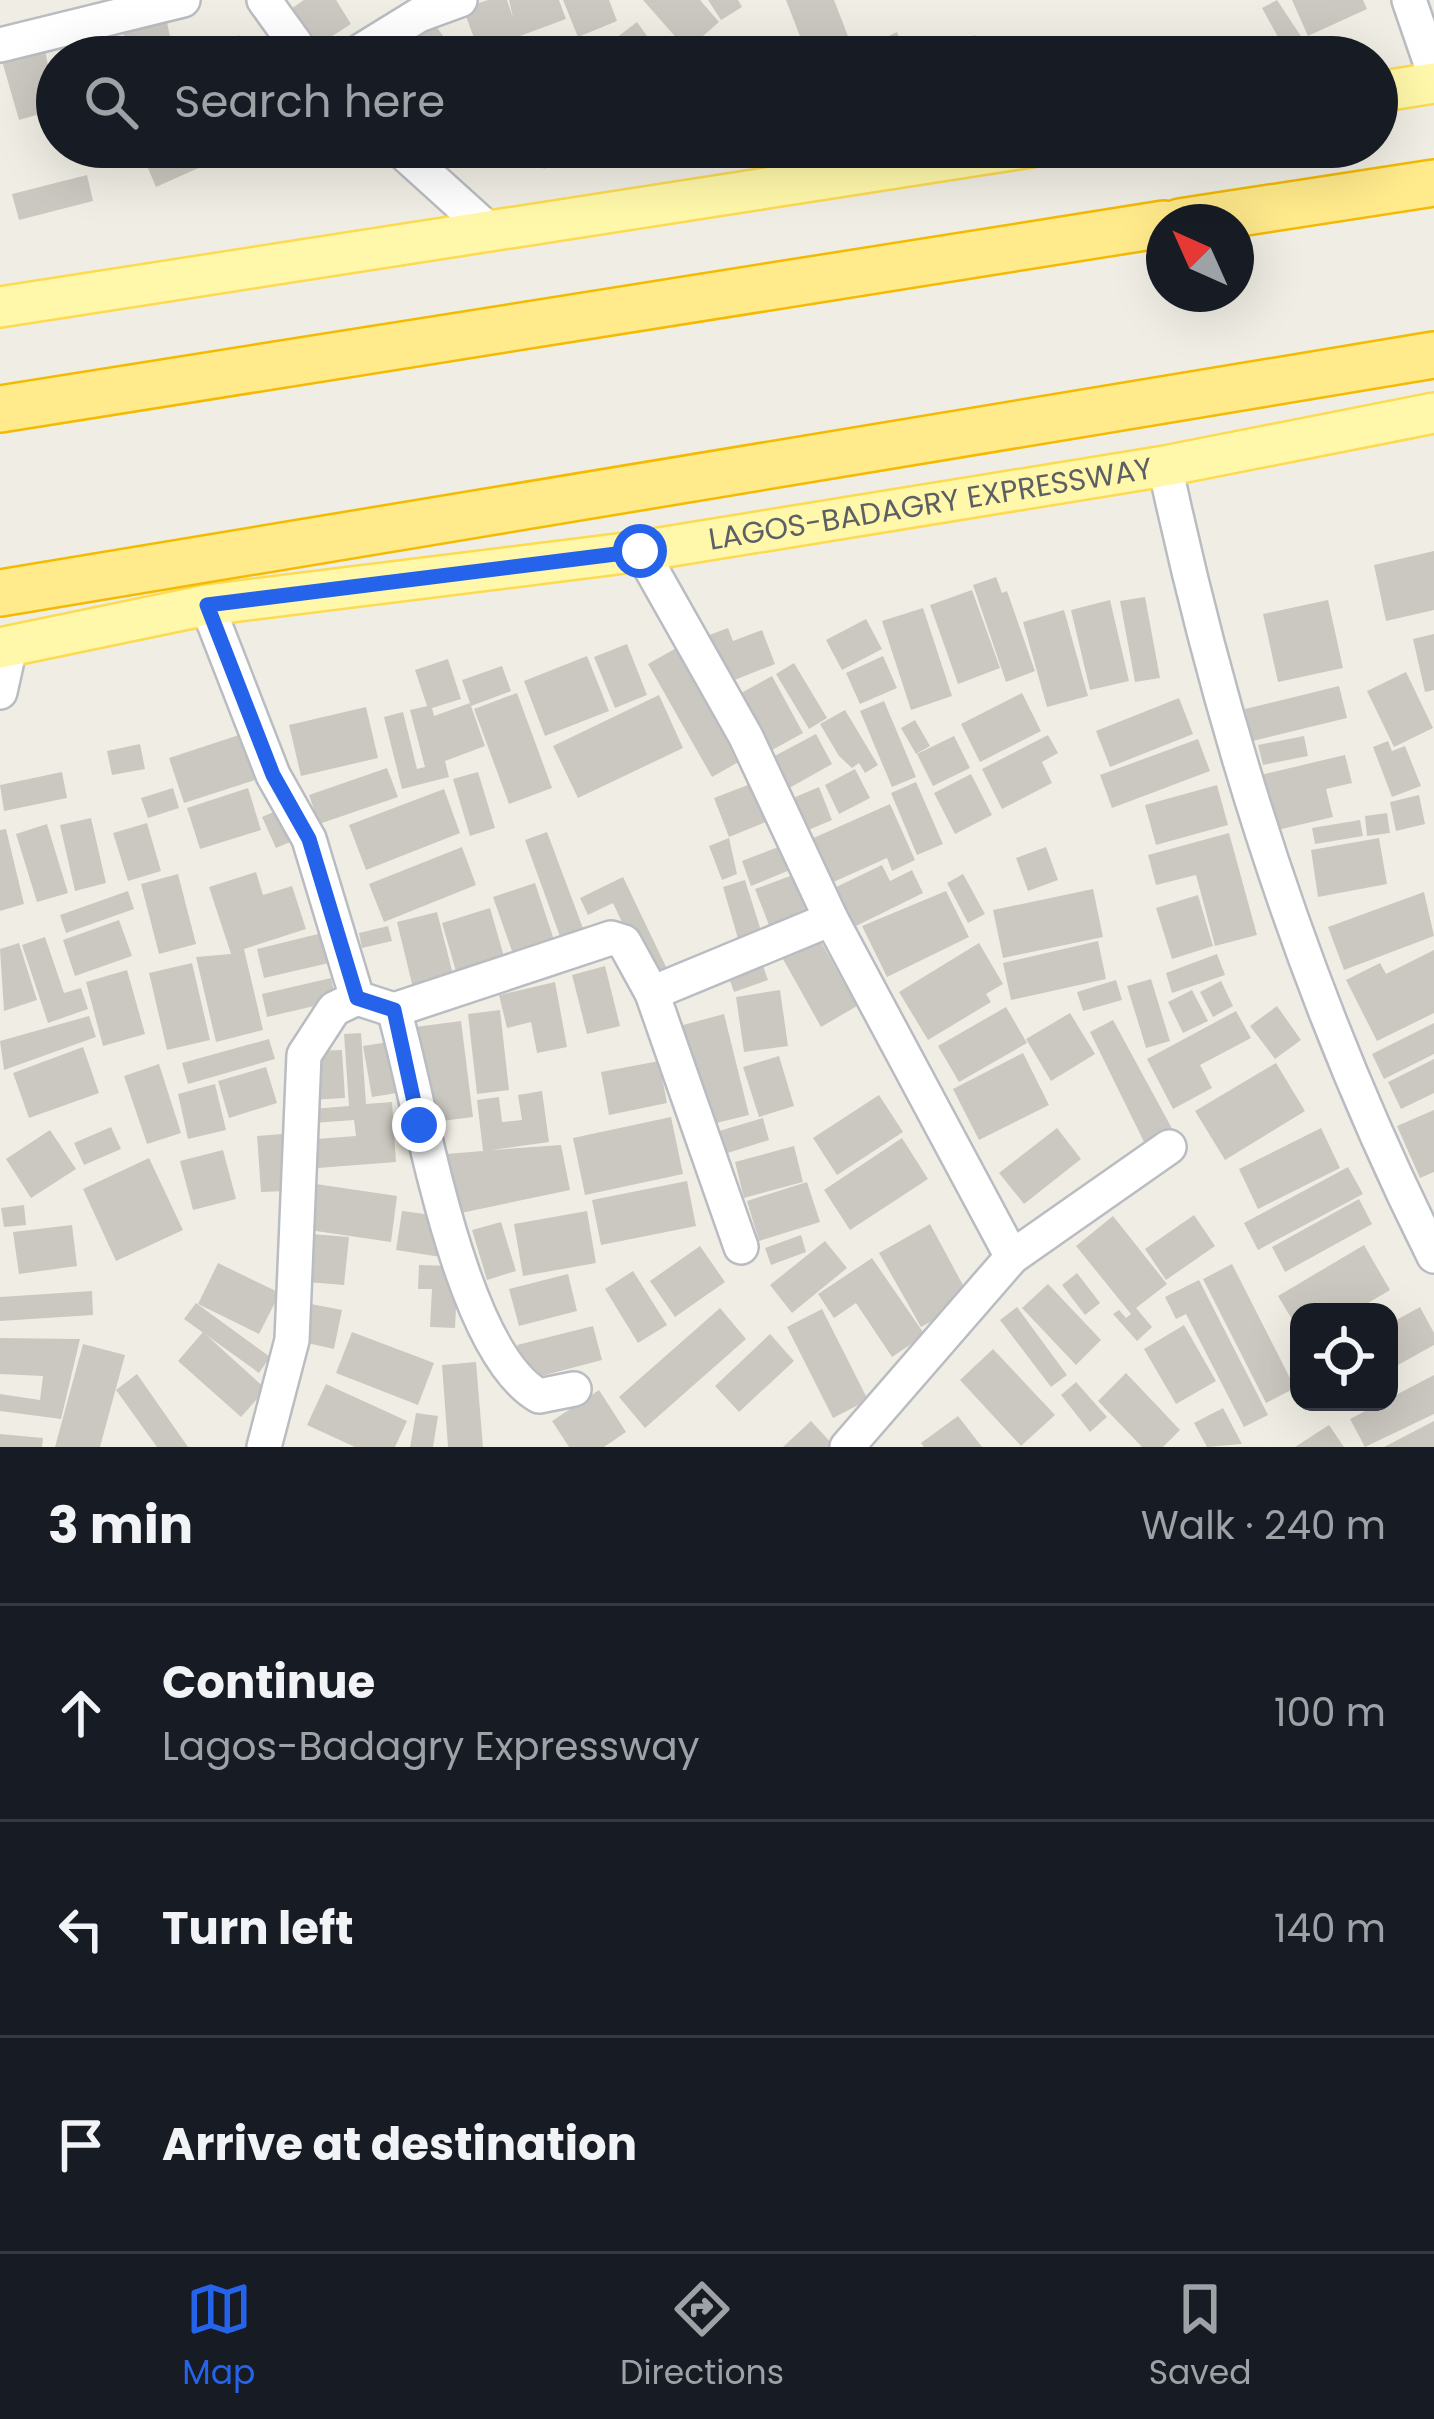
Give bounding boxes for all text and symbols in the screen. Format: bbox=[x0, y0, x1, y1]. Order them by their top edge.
search box bbox=[36, 36, 1398, 168]
icon: search bbox=[78, 69, 144, 135]
text: Search here bbox=[174, 70, 445, 133]
north arrow bbox=[1146, 204, 1254, 312]
street label: LAGOS-BADAGRY EXPRESSWAY bbox=[705, 446, 1155, 561]
route start bbox=[613, 524, 667, 578]
route end bbox=[392, 1098, 446, 1152]
map controls bbox=[1290, 1303, 1398, 1411]
button: locate bbox=[1290, 1303, 1398, 1411]
text: 3 min bbox=[48, 1489, 193, 1561]
text: Walk · 240 m bbox=[1141, 1498, 1386, 1553]
text: Continue bbox=[162, 1651, 375, 1714]
icon: ahead bbox=[48, 1680, 114, 1746]
text: 100 m bbox=[1274, 1685, 1386, 1740]
text: Lagos-Badagry Expressway bbox=[162, 1719, 699, 1774]
icon: left bbox=[48, 1896, 114, 1962]
text: Turn left bbox=[162, 1897, 354, 1960]
text: 140 m bbox=[1274, 1901, 1386, 1956]
icon: arrive bbox=[48, 2112, 114, 2178]
text: Arrive at destination bbox=[162, 2113, 637, 2176]
tab: Map bbox=[182, 2276, 255, 2398]
tab: Directions bbox=[620, 2276, 784, 2398]
tab: Saved bbox=[1149, 2276, 1252, 2398]

